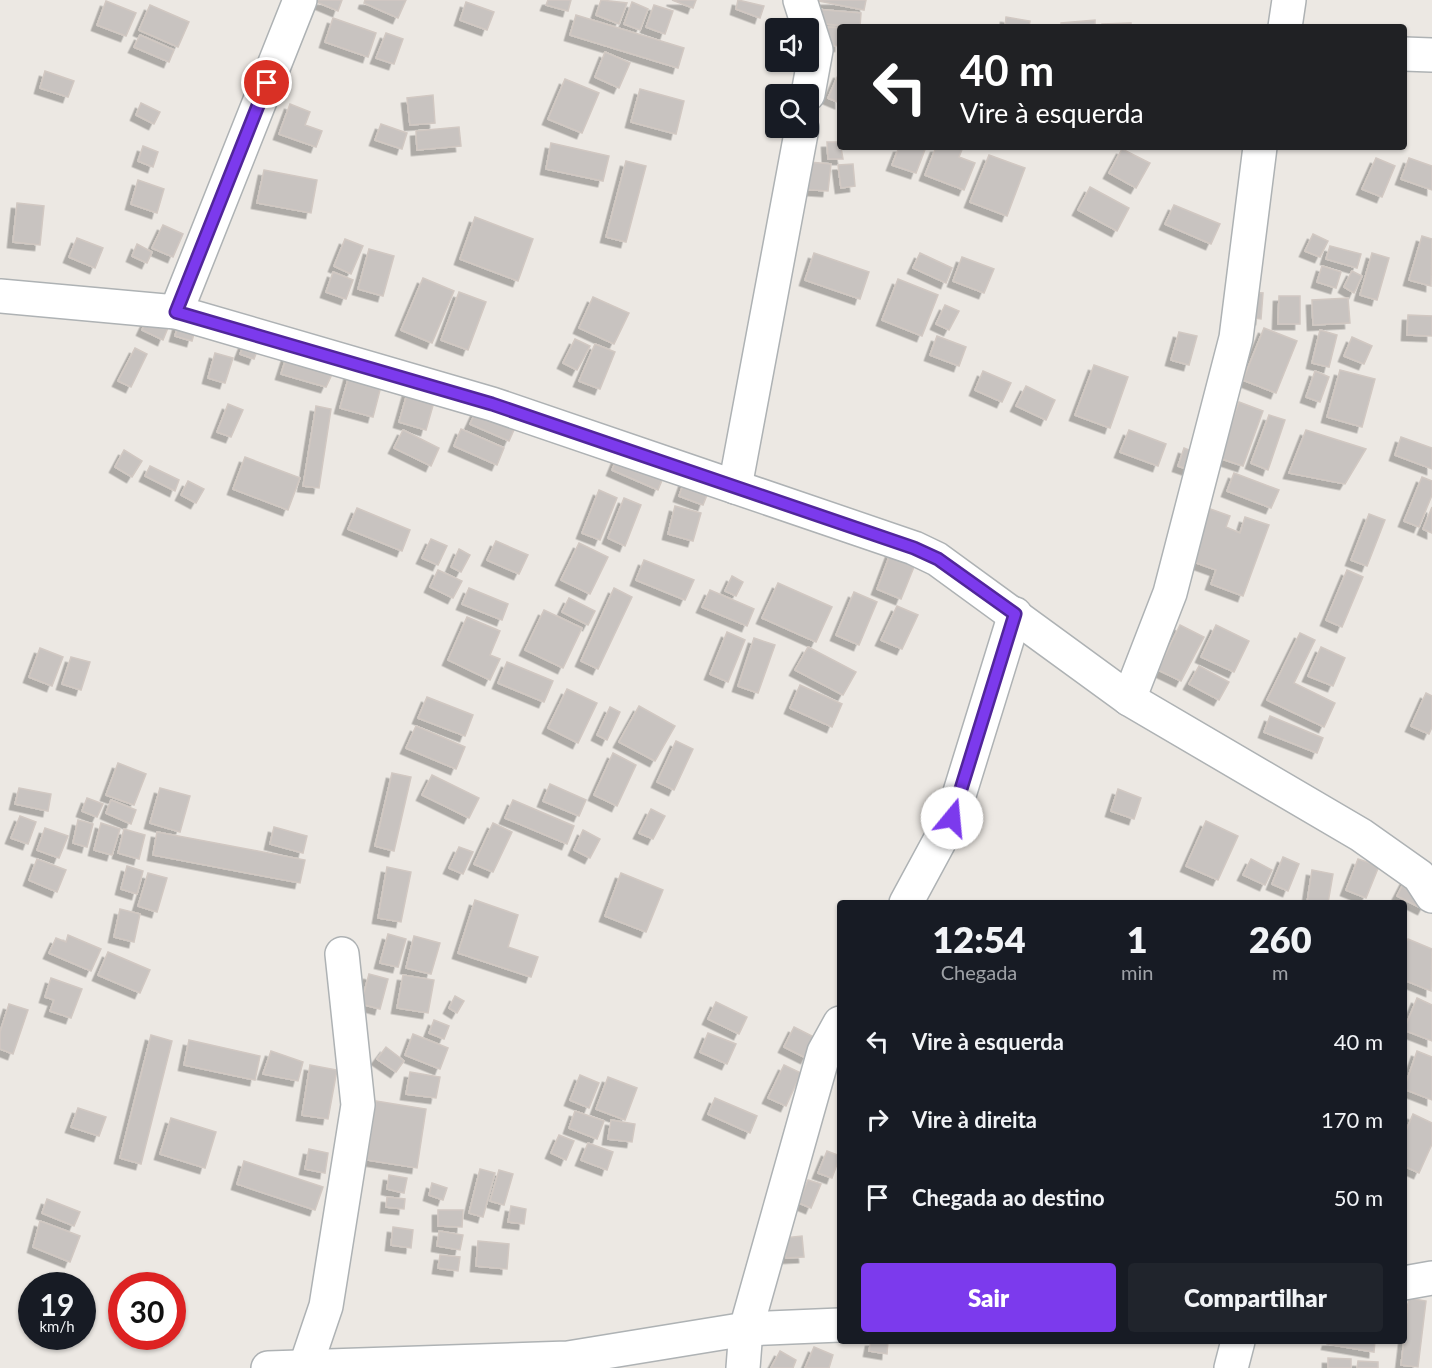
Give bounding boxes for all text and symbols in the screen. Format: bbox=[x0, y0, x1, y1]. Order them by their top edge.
map controls bbox=[765, 18, 819, 138]
button: sound bbox=[765, 18, 819, 72]
text: 40 m bbox=[960, 45, 1054, 95]
icon: left bbox=[861, 48, 939, 126]
pin bbox=[241, 57, 292, 108]
icon: arrive bbox=[250, 66, 283, 99]
button: search bbox=[765, 84, 819, 138]
text: Vire à esquerda bbox=[960, 96, 1144, 129]
position arrow bbox=[920, 786, 984, 850]
text: 12:54 bbox=[932, 917, 1026, 961]
text: 1 bbox=[1127, 917, 1148, 961]
text: 260 bbox=[1249, 917, 1312, 961]
text: Chegada bbox=[941, 960, 1017, 984]
text: min bbox=[1121, 960, 1153, 984]
text: m bbox=[1272, 960, 1288, 984]
icon: left bbox=[861, 1025, 894, 1058]
text: Vire à esquerda bbox=[912, 1028, 1064, 1055]
text: 40 m bbox=[1334, 1028, 1383, 1055]
icon: right bbox=[861, 1103, 894, 1136]
text: Vire à direita bbox=[912, 1106, 1037, 1133]
text: 170 m bbox=[1321, 1106, 1383, 1133]
icon: arrive bbox=[861, 1181, 894, 1214]
text: Chegada ao destino bbox=[912, 1184, 1105, 1211]
text: 50 m bbox=[1334, 1184, 1383, 1211]
button: Sair bbox=[861, 1263, 1116, 1332]
button: Compartilhar bbox=[1128, 1263, 1383, 1332]
speed limit sign: 30 bbox=[108, 1272, 186, 1350]
text: 19 bbox=[40, 1286, 74, 1322]
text: km/h bbox=[39, 1317, 75, 1335]

